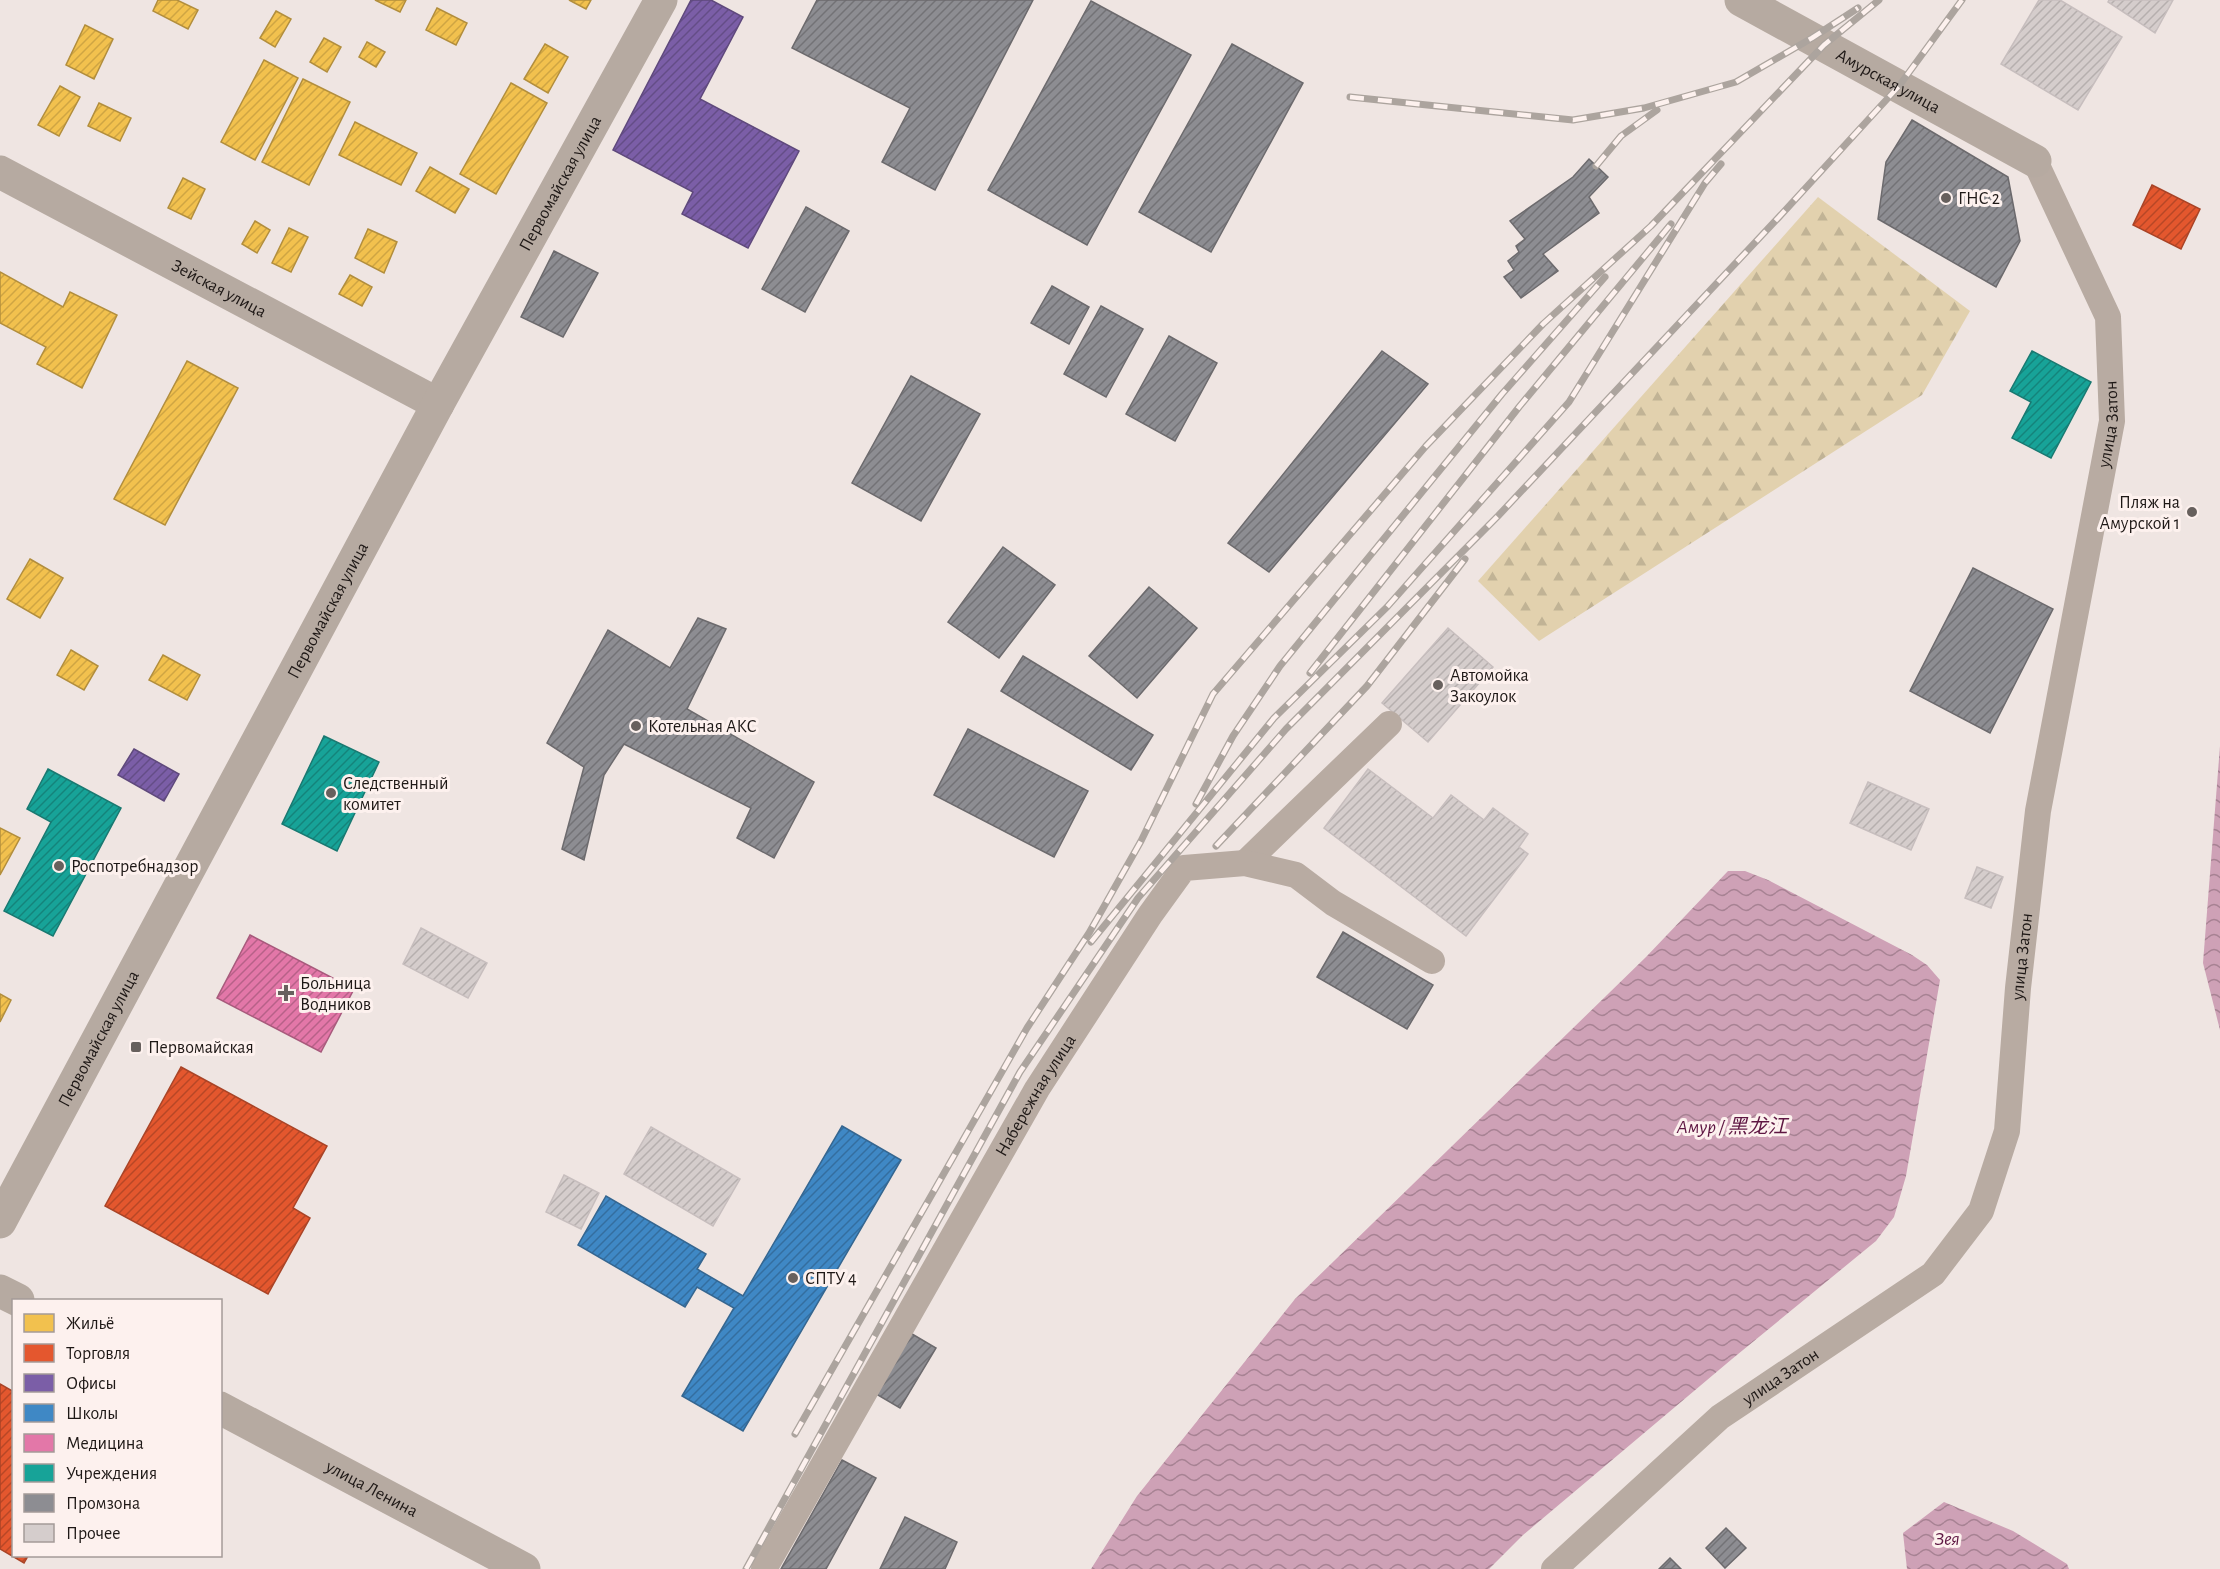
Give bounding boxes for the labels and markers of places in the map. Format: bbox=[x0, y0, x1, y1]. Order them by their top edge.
place label: ГНС 2 bbox=[1958, 190, 2000, 208]
marker: ГНС 2 bbox=[1939, 191, 1953, 205]
place label: Пляж на Амурской 1 bbox=[2100, 494, 2180, 533]
marker: Пляж на Амурской 1 bbox=[2185, 505, 2199, 519]
place label: Автомойка Закоулок bbox=[1450, 667, 1529, 706]
marker: Автомойка Закоулок bbox=[1431, 678, 1445, 692]
place label: Котельная АКС bbox=[648, 718, 757, 736]
marker: Котельная АКС bbox=[629, 719, 643, 733]
place label: Следственный комитет bbox=[343, 775, 449, 814]
marker: Следственный комитет bbox=[324, 786, 338, 800]
place label: Роспотребнадзор bbox=[71, 857, 198, 876]
marker: Роспотребнадзор bbox=[52, 859, 66, 873]
place label: Больница Водников bbox=[300, 975, 371, 1014]
marker: Больница Водников bbox=[277, 984, 295, 1002]
place label: Первомайская bbox=[148, 1039, 254, 1057]
marker: Первомайская bbox=[129, 1040, 143, 1054]
place label: СПТУ 4 bbox=[805, 1270, 857, 1288]
marker: СПТУ 4 bbox=[786, 1271, 800, 1285]

